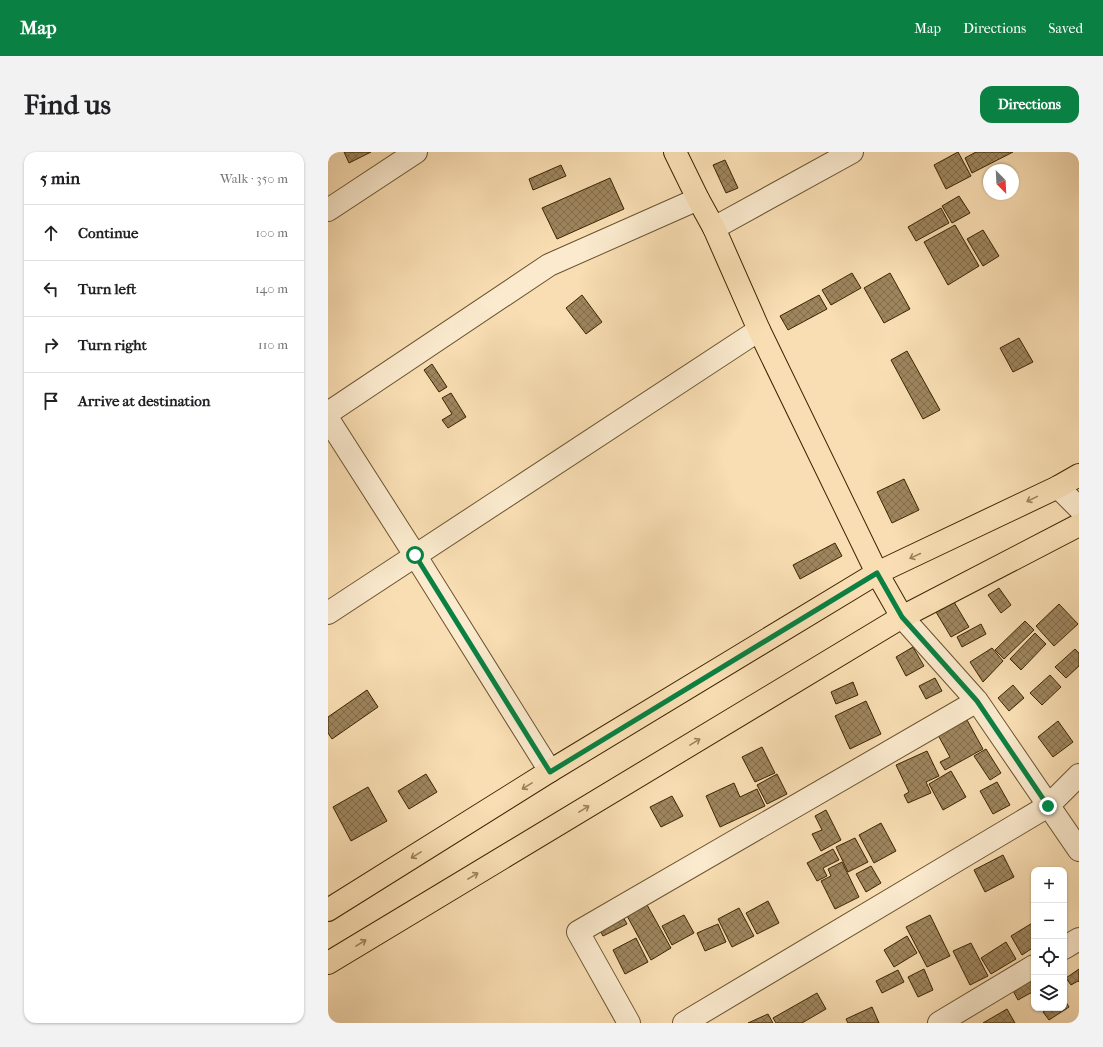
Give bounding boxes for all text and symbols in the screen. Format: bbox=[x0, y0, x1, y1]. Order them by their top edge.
text: Map bbox=[20, 17, 56, 39]
text: Map bbox=[914, 20, 941, 37]
text: Directions bbox=[963, 20, 1026, 37]
text: Saved bbox=[1048, 20, 1083, 37]
button: Directions bbox=[980, 86, 1079, 123]
text: Find us bbox=[24, 88, 111, 121]
north arrow bbox=[983, 164, 1019, 200]
text: 5 min bbox=[40, 168, 80, 188]
text: Walk · 350 m bbox=[220, 171, 288, 186]
icon: ahead bbox=[40, 222, 62, 244]
text: Continue bbox=[78, 224, 138, 242]
text: 100 m bbox=[255, 225, 288, 240]
icon: left bbox=[40, 278, 62, 300]
text: Turn left bbox=[78, 280, 136, 298]
text: 140 m bbox=[255, 281, 288, 296]
icon: right bbox=[40, 334, 62, 356]
text: Turn right bbox=[78, 336, 147, 354]
text: 110 m bbox=[258, 337, 288, 352]
icon: arrive bbox=[40, 390, 62, 412]
text: Arrive at destination bbox=[78, 392, 210, 410]
one-way arrow bbox=[1026, 496, 1038, 503]
route start bbox=[406, 546, 424, 564]
one-way arrow bbox=[909, 553, 921, 560]
one-way arrow bbox=[689, 737, 701, 745]
one-way arrow bbox=[521, 782, 532, 791]
route end bbox=[1039, 797, 1057, 815]
one-way arrow bbox=[578, 804, 590, 812]
one-way arrow bbox=[410, 852, 422, 860]
map controls bbox=[1031, 867, 1067, 1011]
button: + bbox=[1031, 867, 1067, 903]
one-way arrow bbox=[467, 872, 478, 880]
button: − bbox=[1031, 903, 1067, 939]
one-way arrow bbox=[355, 939, 367, 947]
button: locate bbox=[1031, 939, 1067, 975]
button: layers bbox=[1031, 975, 1067, 1011]

